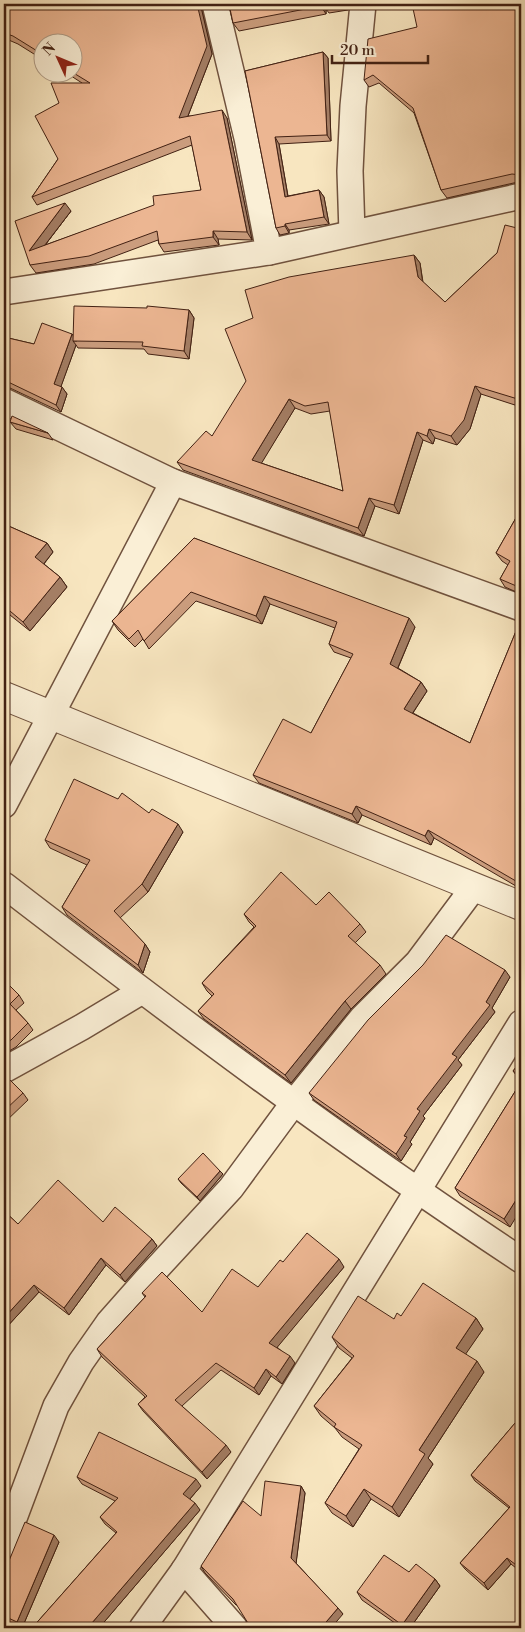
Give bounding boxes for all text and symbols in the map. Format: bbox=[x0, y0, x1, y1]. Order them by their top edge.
north arrow bbox=[32, 32, 82, 82]
scale bar bbox=[332, 32, 429, 64]
text: N bbox=[39, 39, 60, 60]
text: 20 m bbox=[340, 41, 375, 60]

